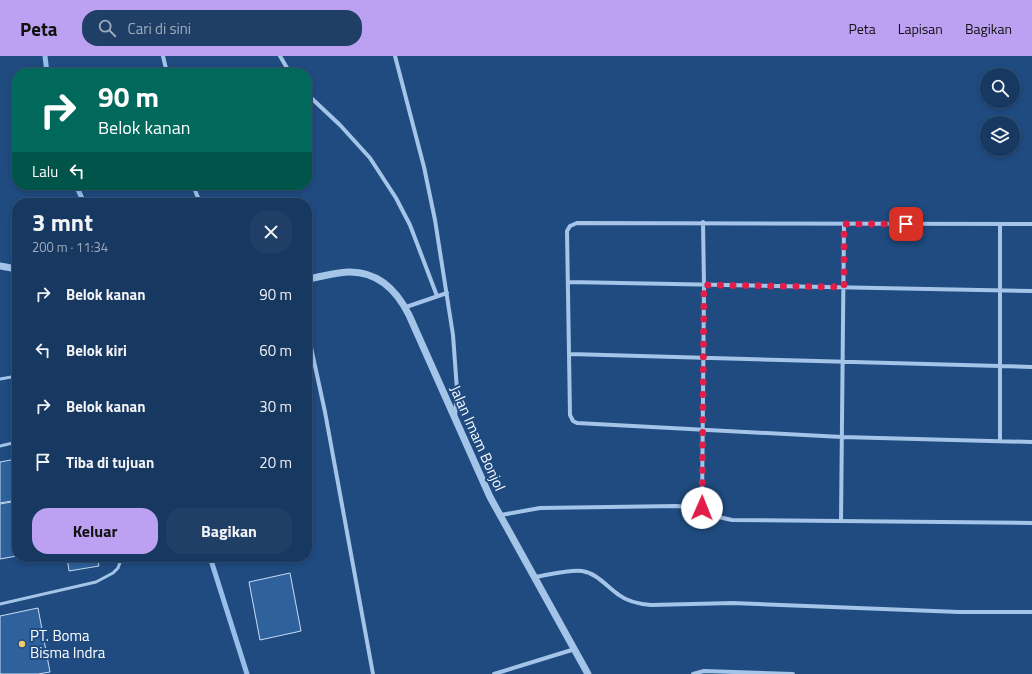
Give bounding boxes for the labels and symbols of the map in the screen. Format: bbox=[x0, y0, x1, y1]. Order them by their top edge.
pin bbox=[889, 207, 923, 241]
street label: Jalan Imam Bonjol bbox=[444, 381, 512, 495]
position arrow bbox=[681, 487, 723, 529]
place label: PT. Boma Bisma Indra bbox=[30, 624, 106, 664]
marker: PT. Boma Bisma Indra bbox=[17, 639, 27, 649]

